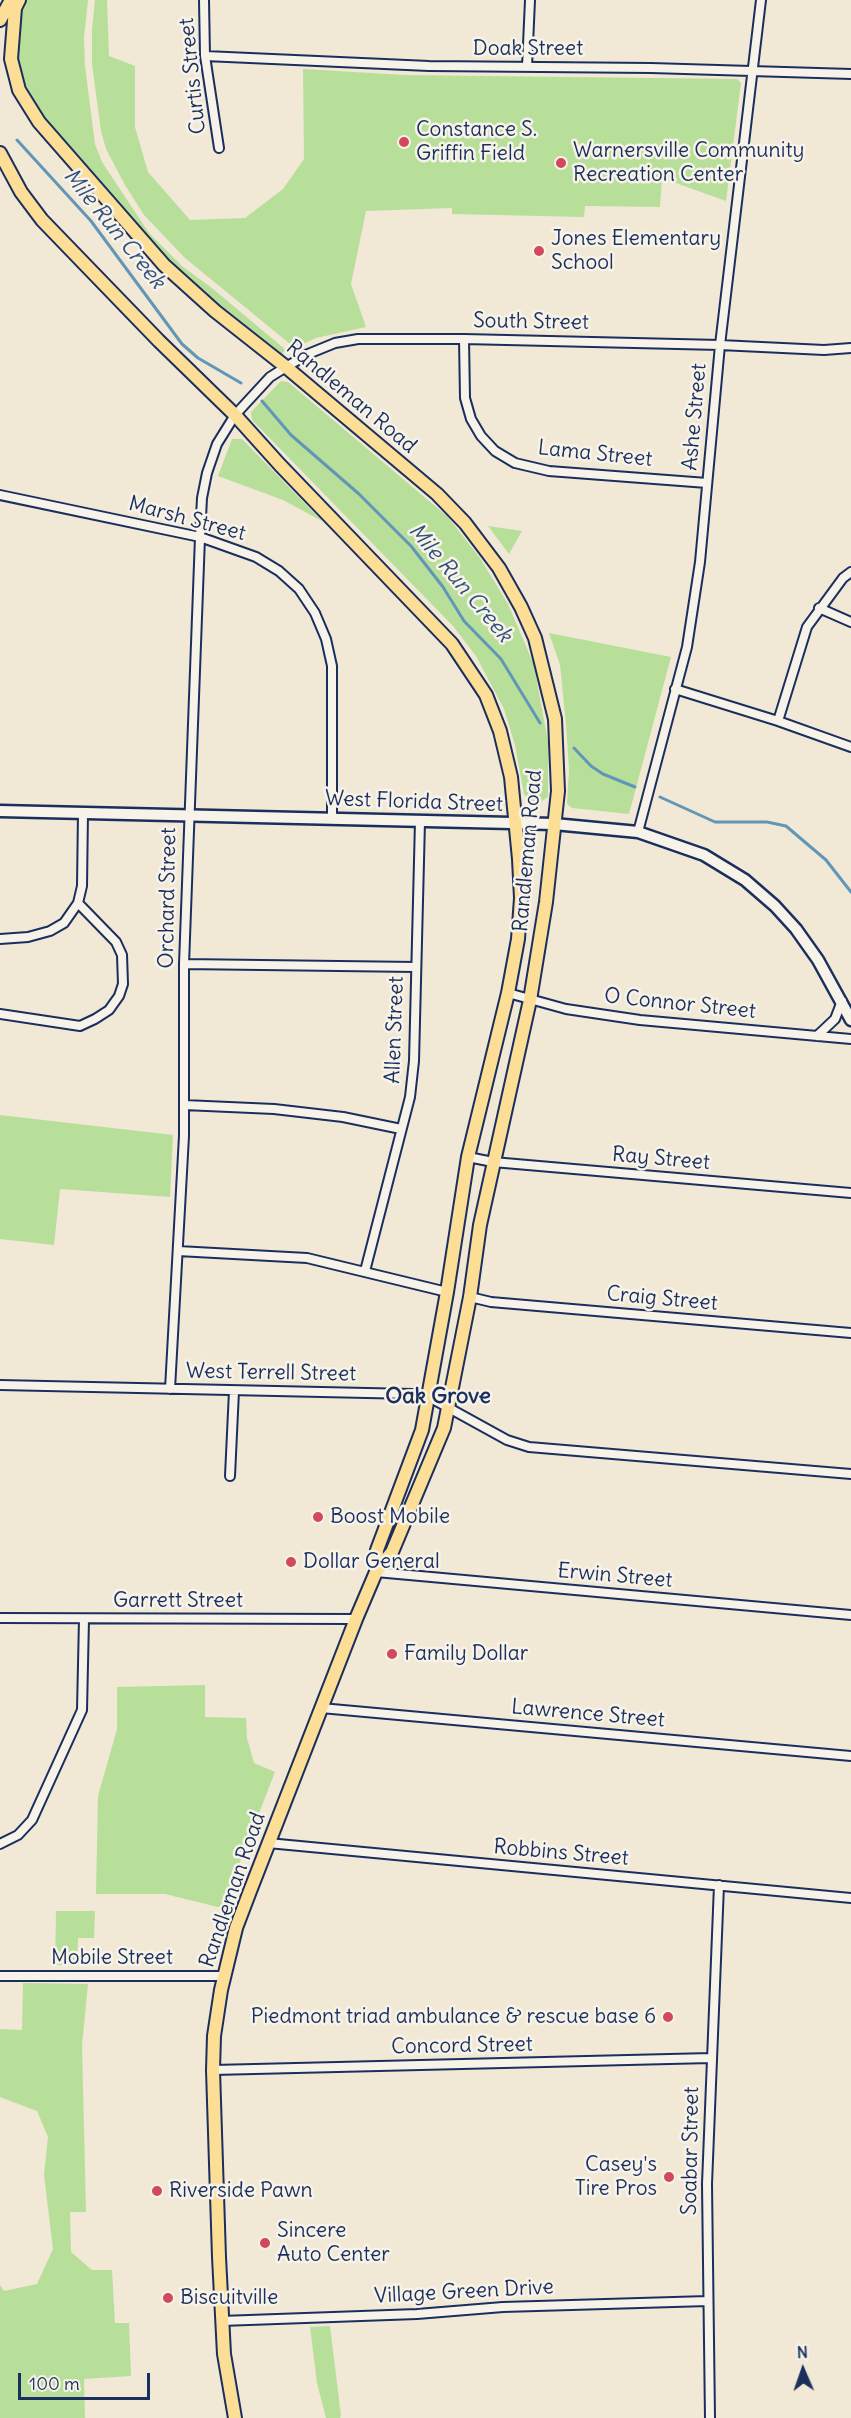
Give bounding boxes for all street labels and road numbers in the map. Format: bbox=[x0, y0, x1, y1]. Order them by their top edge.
street label: Curtis Street bbox=[174, 17, 212, 135]
street label: Doak Street bbox=[473, 36, 583, 62]
street label: South Street bbox=[473, 308, 589, 336]
street label: Randleman Road bbox=[281, 335, 421, 459]
street label: Ashe Street bbox=[678, 362, 712, 472]
street label: Lama Street bbox=[537, 435, 653, 473]
street label: Marsh Street bbox=[126, 491, 248, 547]
street label: Randleman Road bbox=[508, 769, 548, 933]
street label: West Florida Street bbox=[324, 786, 504, 818]
street label: Orchard Street bbox=[154, 827, 182, 969]
street label: Allen Street bbox=[381, 976, 409, 1084]
street label: O Connor Street bbox=[603, 984, 757, 1024]
street label: Ray Street bbox=[611, 1142, 711, 1176]
street label: Craig Street bbox=[605, 1282, 719, 1316]
street label: West Terrell Street bbox=[186, 1359, 356, 1387]
street label: Erwin Street bbox=[557, 1558, 673, 1594]
street label: Garrett Street bbox=[113, 1588, 243, 1614]
street label: Lawrence Street bbox=[510, 1695, 666, 1733]
street label: Randleman Road bbox=[195, 1809, 271, 1971]
street label: Robbins Street bbox=[492, 1835, 630, 1871]
street label: Mobile Street bbox=[51, 1945, 173, 1971]
street label: Concord Street bbox=[391, 2032, 533, 2060]
street label: Soabar Street bbox=[677, 2086, 705, 2216]
street label: Village Green Drive bbox=[374, 2275, 554, 2309]

